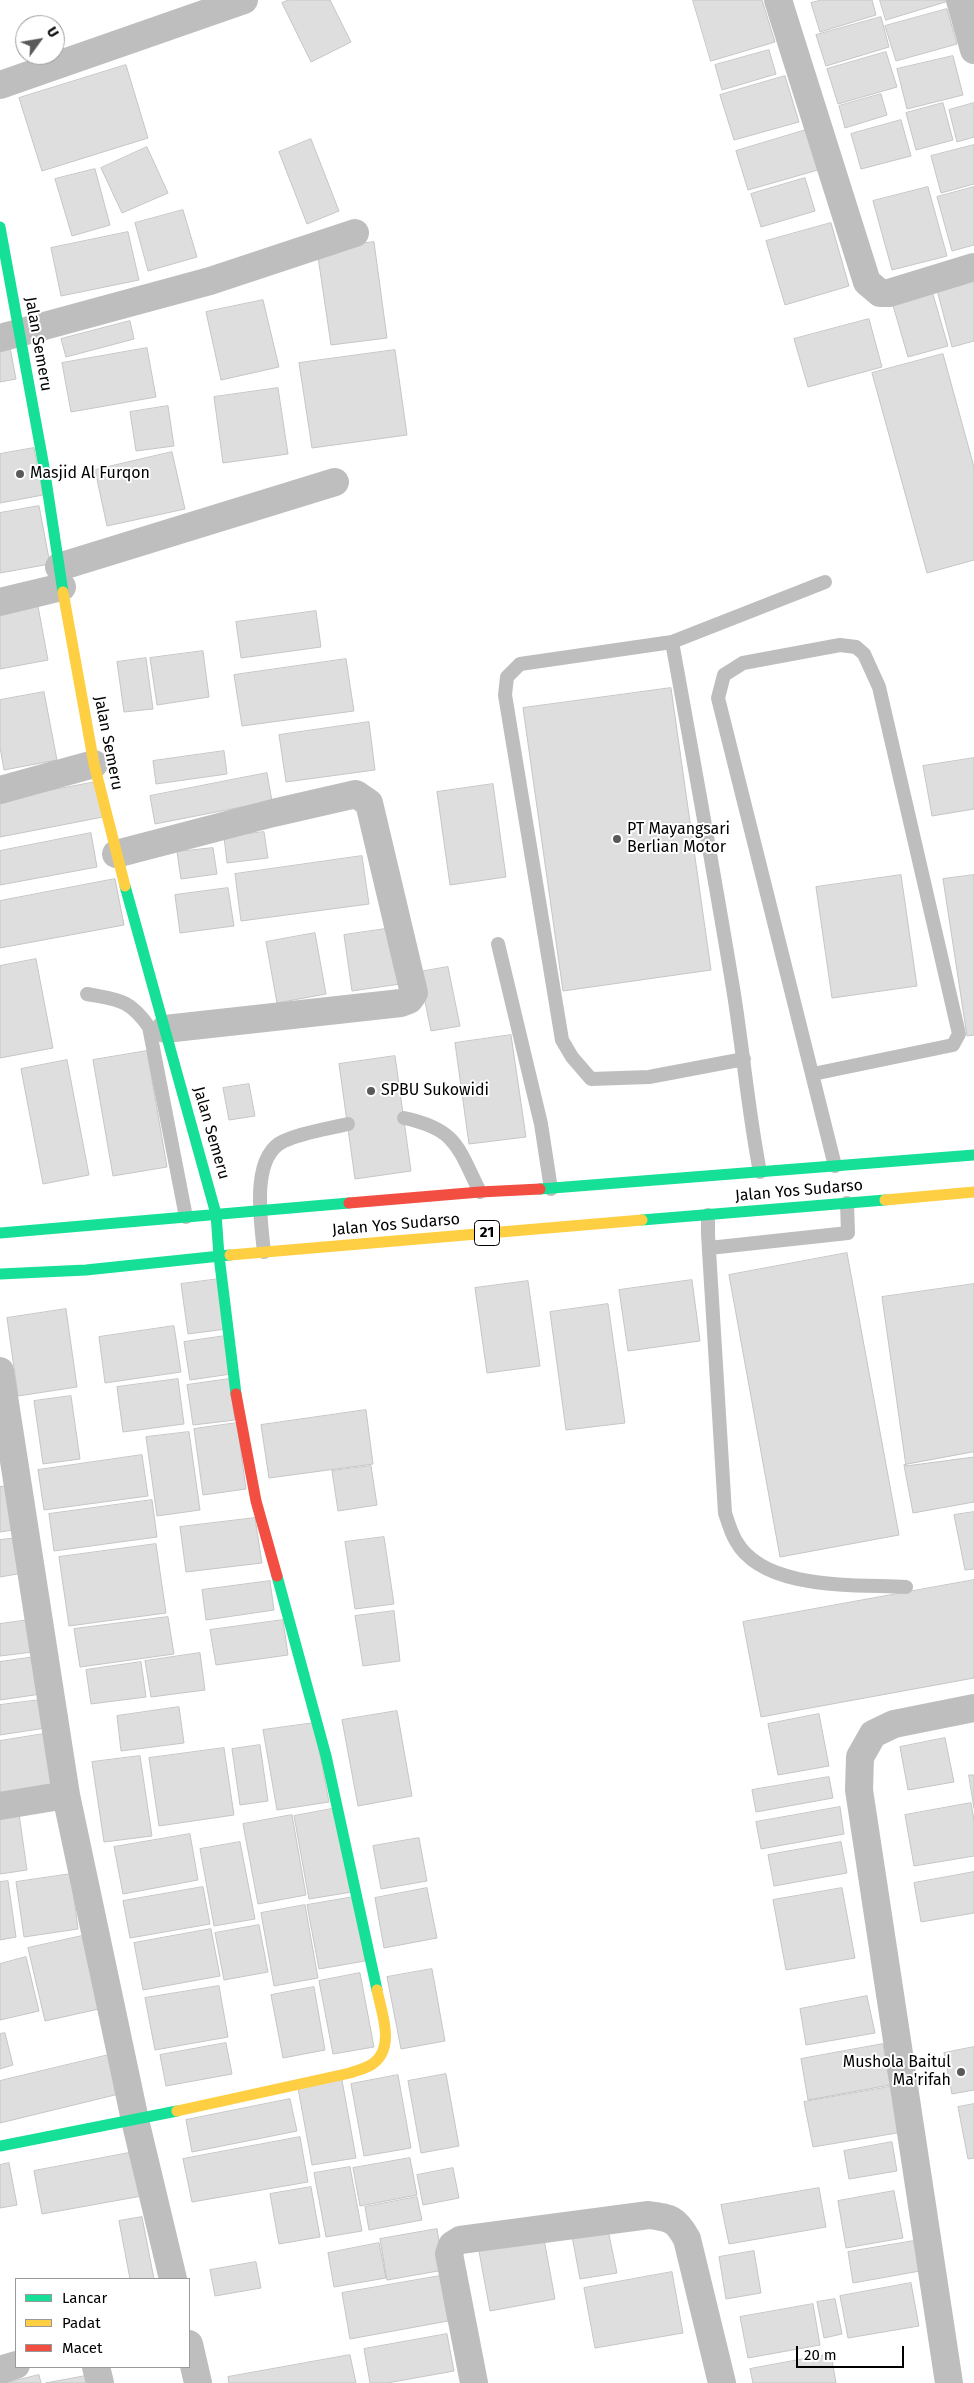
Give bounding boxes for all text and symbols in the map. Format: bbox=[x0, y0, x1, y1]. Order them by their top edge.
north arrow bbox=[15, 15, 65, 65]
text: U bbox=[43, 24, 62, 41]
street label: Jalan Semeru bbox=[20, 295, 56, 393]
place label: Masjid Al Furqon bbox=[30, 464, 150, 484]
marker: Masjid Al Furqon bbox=[14, 468, 26, 480]
street label: Jalan Semeru bbox=[89, 694, 127, 792]
place label: PT Mayangsari Berlian Motor bbox=[627, 820, 730, 858]
marker: PT Mayangsari Berlian Motor bbox=[611, 833, 623, 845]
place label: SPBU Sukowidi bbox=[381, 1081, 489, 1101]
street label: Jalan Semeru bbox=[189, 1084, 233, 1182]
marker: SPBU Sukowidi bbox=[365, 1085, 377, 1097]
street label: Jalan Yos Sudarso bbox=[734, 1176, 864, 1206]
street label: Jalan Yos Sudarso bbox=[331, 1210, 461, 1240]
road number: 21 bbox=[474, 1220, 500, 1246]
place label: Mushola Baitul Ma'rifah bbox=[843, 2053, 951, 2091]
marker: Mushola Baitul Ma'rifah bbox=[955, 2066, 967, 2078]
legend bbox=[15, 2278, 190, 2368]
text: Lancar bbox=[62, 2289, 107, 2307]
text: Padat bbox=[62, 2314, 101, 2332]
scale bar bbox=[799, 2336, 906, 2368]
text: Macet bbox=[62, 2339, 102, 2357]
text: 20 m bbox=[804, 2346, 837, 2364]

